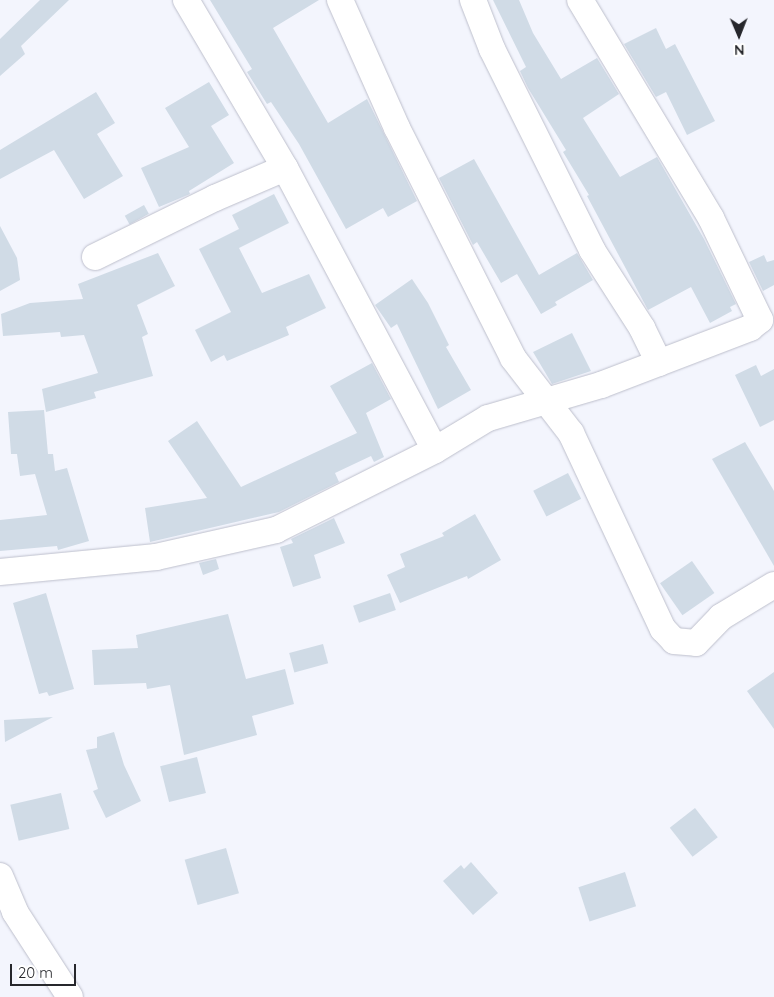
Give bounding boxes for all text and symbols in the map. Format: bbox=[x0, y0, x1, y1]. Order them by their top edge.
north arrow bbox=[714, 10, 764, 60]
text: N bbox=[734, 41, 745, 59]
scale bar bbox=[12, 954, 79, 986]
text: 20 m bbox=[18, 963, 53, 982]

